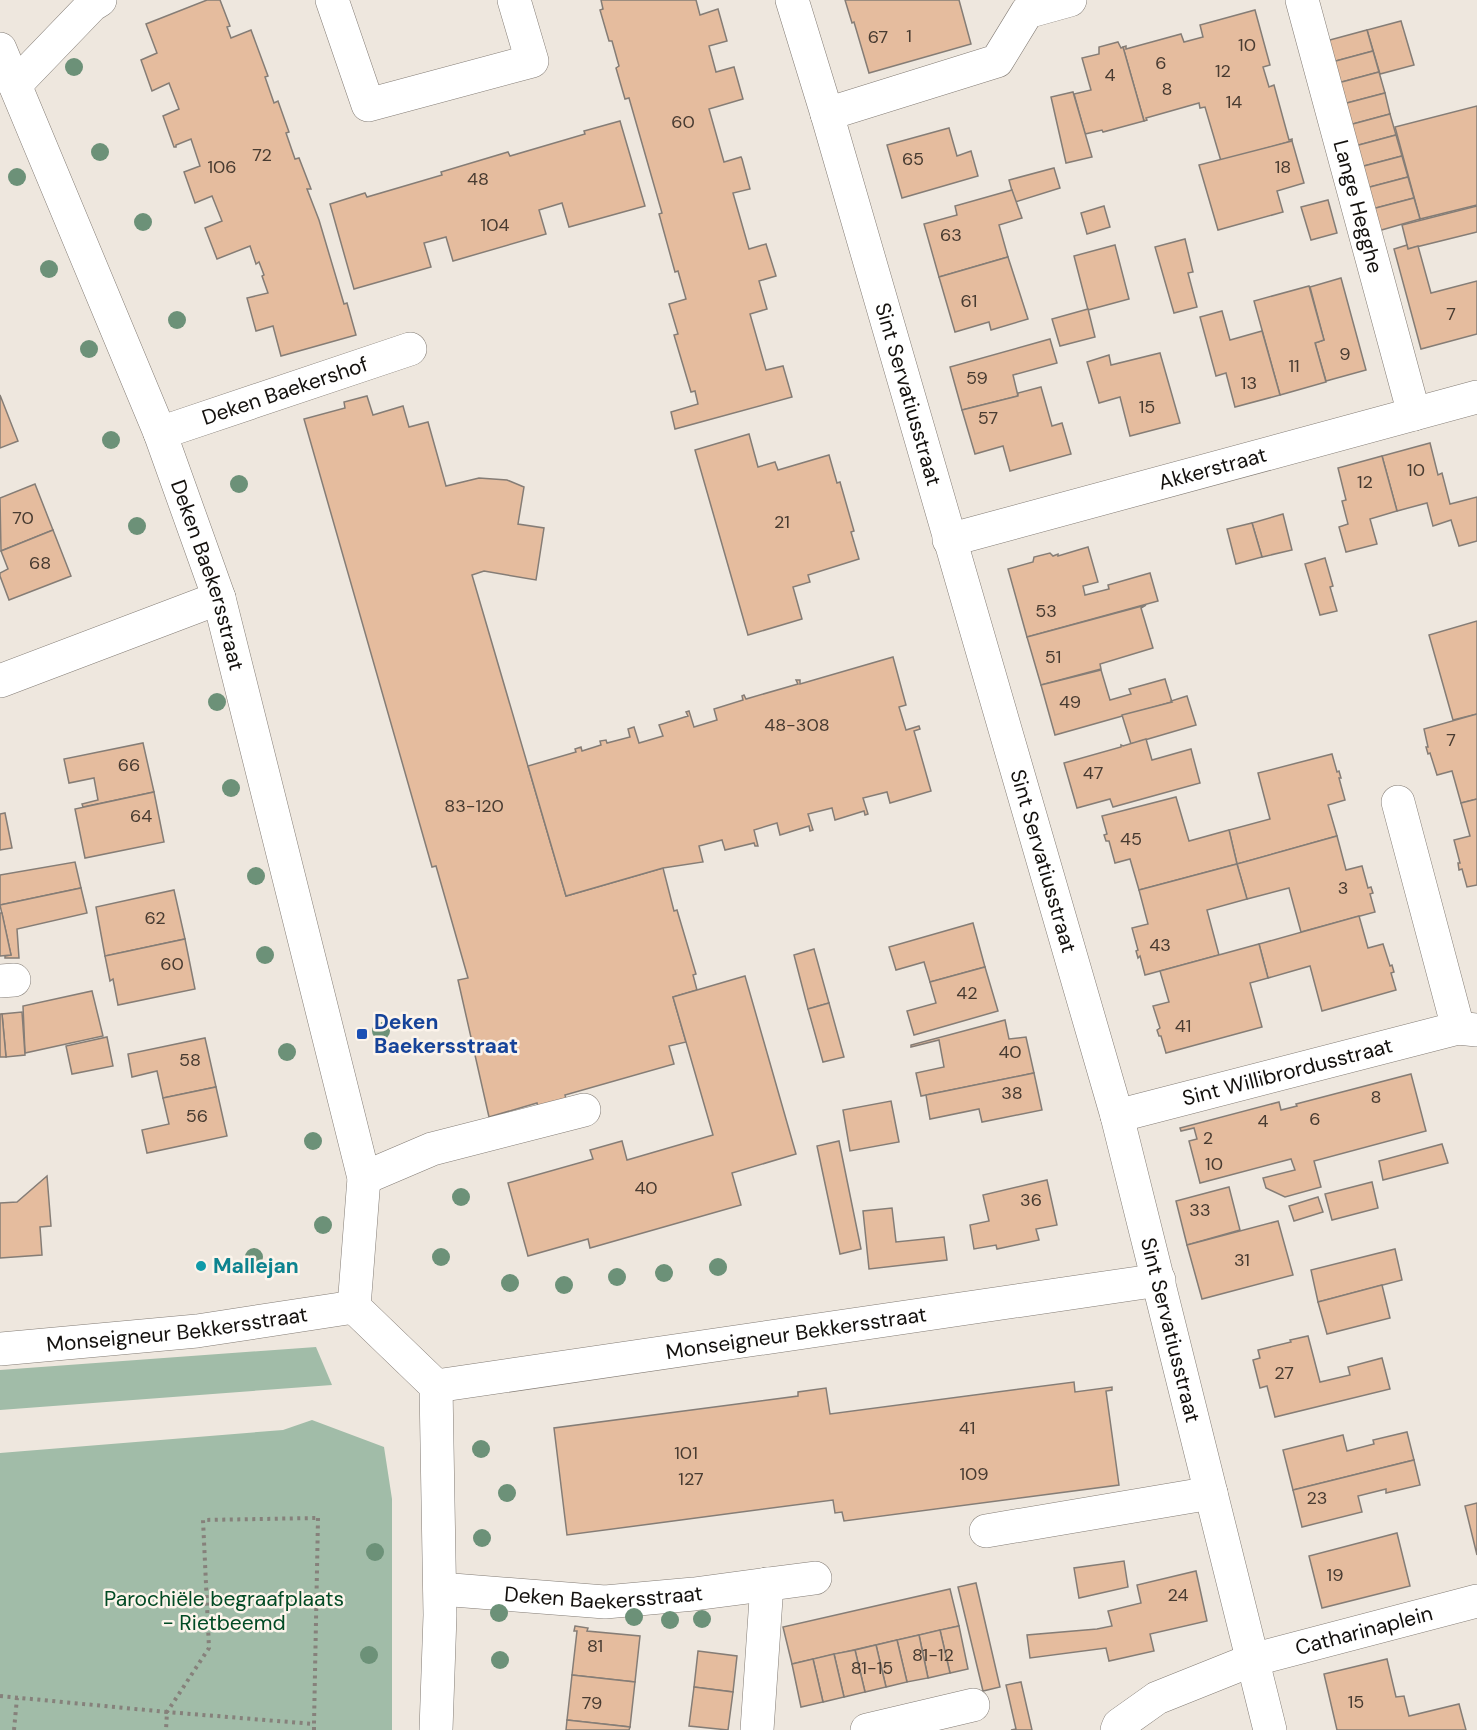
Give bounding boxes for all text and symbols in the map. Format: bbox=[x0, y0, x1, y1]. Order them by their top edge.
house number: 1 bbox=[906, 24, 912, 48]
house number: 67 bbox=[868, 25, 888, 49]
house number: 10 bbox=[1238, 33, 1256, 57]
house number: 6 bbox=[1155, 51, 1167, 75]
house number: 12 bbox=[1215, 59, 1231, 83]
house number: 4 bbox=[1105, 63, 1116, 87]
house number: 8 bbox=[1162, 77, 1172, 101]
house number: 14 bbox=[1226, 90, 1242, 114]
house number: 60 bbox=[671, 110, 695, 134]
street label: Lange Hegghe bbox=[1326, 137, 1389, 276]
house number: 72 bbox=[252, 143, 272, 167]
house number: 65 bbox=[902, 147, 924, 171]
house number: 106 bbox=[207, 155, 237, 179]
house number: 18 bbox=[1275, 155, 1291, 179]
house number: 48 bbox=[467, 167, 489, 191]
house number: 104 bbox=[481, 213, 509, 237]
house number: 63 bbox=[940, 223, 962, 247]
house number: 61 bbox=[961, 289, 977, 313]
street label: Sint Servatiusstraat bbox=[868, 299, 948, 489]
house number: 7 bbox=[1446, 302, 1456, 326]
house number: 9 bbox=[1339, 342, 1351, 366]
street label: Deken Baekershof bbox=[198, 350, 372, 432]
house number: 11 bbox=[1288, 354, 1300, 378]
house number: 59 bbox=[966, 366, 988, 390]
house number: 13 bbox=[1241, 371, 1257, 395]
house number: 15 bbox=[1139, 395, 1155, 419]
house number: 57 bbox=[978, 406, 998, 430]
street label: Akkerstraat bbox=[1155, 441, 1270, 497]
house number: 10 bbox=[1407, 458, 1425, 482]
house number: 12 bbox=[1357, 470, 1373, 494]
street label: Deken Baekersstraat bbox=[164, 476, 251, 673]
house number: 70 bbox=[12, 506, 34, 530]
house number: 21 bbox=[774, 510, 790, 534]
house number: 68 bbox=[29, 551, 51, 575]
house number: 53 bbox=[1035, 599, 1057, 623]
house number: 51 bbox=[1045, 645, 1061, 669]
house number: 49 bbox=[1059, 690, 1081, 714]
house number: 48-308 bbox=[764, 713, 830, 737]
house number: 7 bbox=[1446, 728, 1456, 752]
house number: 66 bbox=[118, 753, 140, 777]
house number: 47 bbox=[1083, 761, 1103, 785]
street label: Sint Servatiusstraat bbox=[1003, 766, 1083, 956]
house number: 83-120 bbox=[444, 794, 504, 818]
house number: 64 bbox=[130, 804, 152, 828]
house number: 45 bbox=[1120, 827, 1142, 851]
house number: 3 bbox=[1338, 876, 1348, 900]
house number: 62 bbox=[144, 906, 166, 930]
house number: 43 bbox=[1149, 933, 1171, 957]
house number: 60 bbox=[160, 952, 184, 976]
house number: 42 bbox=[956, 981, 978, 1005]
place label: Deken Baekersstraat bbox=[374, 1008, 518, 1060]
house number: 41 bbox=[1175, 1014, 1191, 1038]
marker: Deken Baekersstraat bbox=[355, 1027, 369, 1041]
street label: Sint Willibrordusstraat bbox=[1179, 1031, 1395, 1113]
house number: 40 bbox=[998, 1040, 1022, 1064]
house number: 58 bbox=[179, 1048, 201, 1072]
house number: 38 bbox=[1001, 1081, 1023, 1105]
house number: 8 bbox=[1371, 1085, 1381, 1109]
house number: 56 bbox=[186, 1104, 208, 1128]
house number: 6 bbox=[1309, 1107, 1321, 1131]
house number: 4 bbox=[1258, 1109, 1269, 1133]
house number: 2 bbox=[1203, 1126, 1213, 1150]
house number: 10 bbox=[1205, 1152, 1223, 1176]
house number: 40 bbox=[634, 1176, 658, 1200]
house number: 36 bbox=[1020, 1188, 1042, 1212]
house number: 33 bbox=[1189, 1198, 1211, 1222]
street label: Sint Servatiusstraat bbox=[1134, 1235, 1207, 1425]
house number: 31 bbox=[1234, 1248, 1250, 1272]
place label: Mallejan bbox=[213, 1252, 299, 1280]
marker: Mallejan bbox=[194, 1259, 208, 1273]
street label: Monseigneur Bekkersstraat bbox=[45, 1300, 310, 1359]
street label: Monseigneur Bekkersstraat bbox=[664, 1300, 928, 1366]
house number: 27 bbox=[1274, 1361, 1294, 1385]
house number: 41 bbox=[959, 1416, 975, 1440]
house number: 101 bbox=[674, 1441, 698, 1465]
house number: 109 bbox=[959, 1462, 989, 1486]
house number: 127 bbox=[678, 1467, 704, 1491]
house number: 23 bbox=[1306, 1486, 1328, 1510]
house number: 19 bbox=[1327, 1563, 1343, 1587]
street label: Deken Baekersstraat bbox=[503, 1579, 704, 1616]
house number: 24 bbox=[1168, 1583, 1189, 1607]
park label: Parochiële begraafplaats - Rietbeemd bbox=[104, 1585, 344, 1637]
street label: Catharinaplein bbox=[1292, 1599, 1436, 1662]
house number: 81 bbox=[587, 1634, 603, 1658]
house number: 81-12 bbox=[912, 1643, 954, 1667]
house number: 81-15 bbox=[851, 1656, 893, 1680]
house number: 15 bbox=[1348, 1690, 1364, 1714]
house number: 79 bbox=[582, 1691, 602, 1715]

